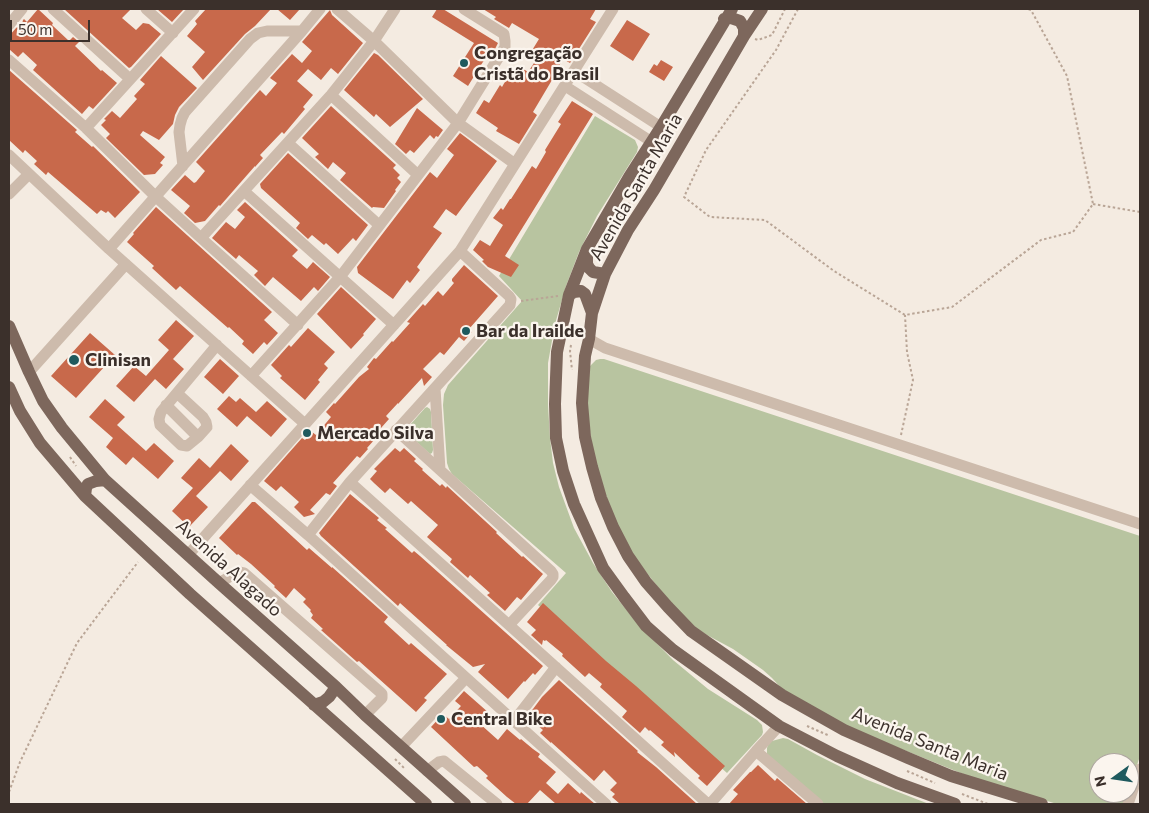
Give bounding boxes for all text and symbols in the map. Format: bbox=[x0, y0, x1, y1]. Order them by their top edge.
scale bar bbox=[12, 10, 92, 42]
text: 50 m bbox=[18, 20, 52, 38]
place label: Congregação Cristã do Brasil bbox=[474, 42, 599, 84]
marker: Congregação Cristã do Brasil bbox=[458, 57, 470, 69]
street label: Avenida Santa Maria bbox=[585, 109, 687, 265]
place label: Bar da Irailde bbox=[476, 320, 584, 342]
marker: Bar da Irailde bbox=[460, 325, 472, 337]
place label: Clinisan bbox=[85, 349, 151, 371]
marker: Clinisan bbox=[67, 353, 81, 367]
place label: Mercado Silva bbox=[317, 422, 434, 444]
marker: Mercado Silva bbox=[301, 427, 313, 439]
street label: Avenida Alagado bbox=[172, 515, 286, 621]
street label: Avenida Santa Maria bbox=[849, 703, 1011, 785]
place label: Central Bike bbox=[451, 708, 552, 730]
marker: Central Bike bbox=[435, 713, 447, 725]
north arrow bbox=[1089, 753, 1139, 803]
text: N bbox=[1090, 774, 1109, 789]

